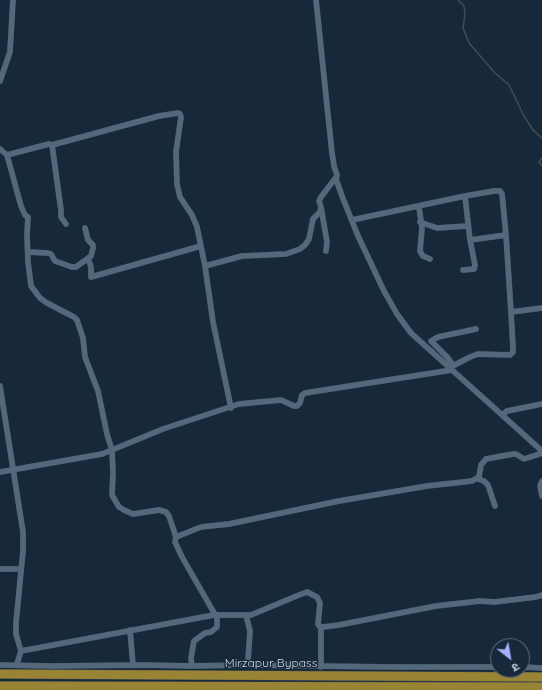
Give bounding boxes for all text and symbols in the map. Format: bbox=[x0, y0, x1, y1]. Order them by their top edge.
north arrow bbox=[490, 638, 530, 678]
street label: Mirzapur Bypass bbox=[225, 656, 317, 670]
text: उ bbox=[509, 660, 522, 675]

